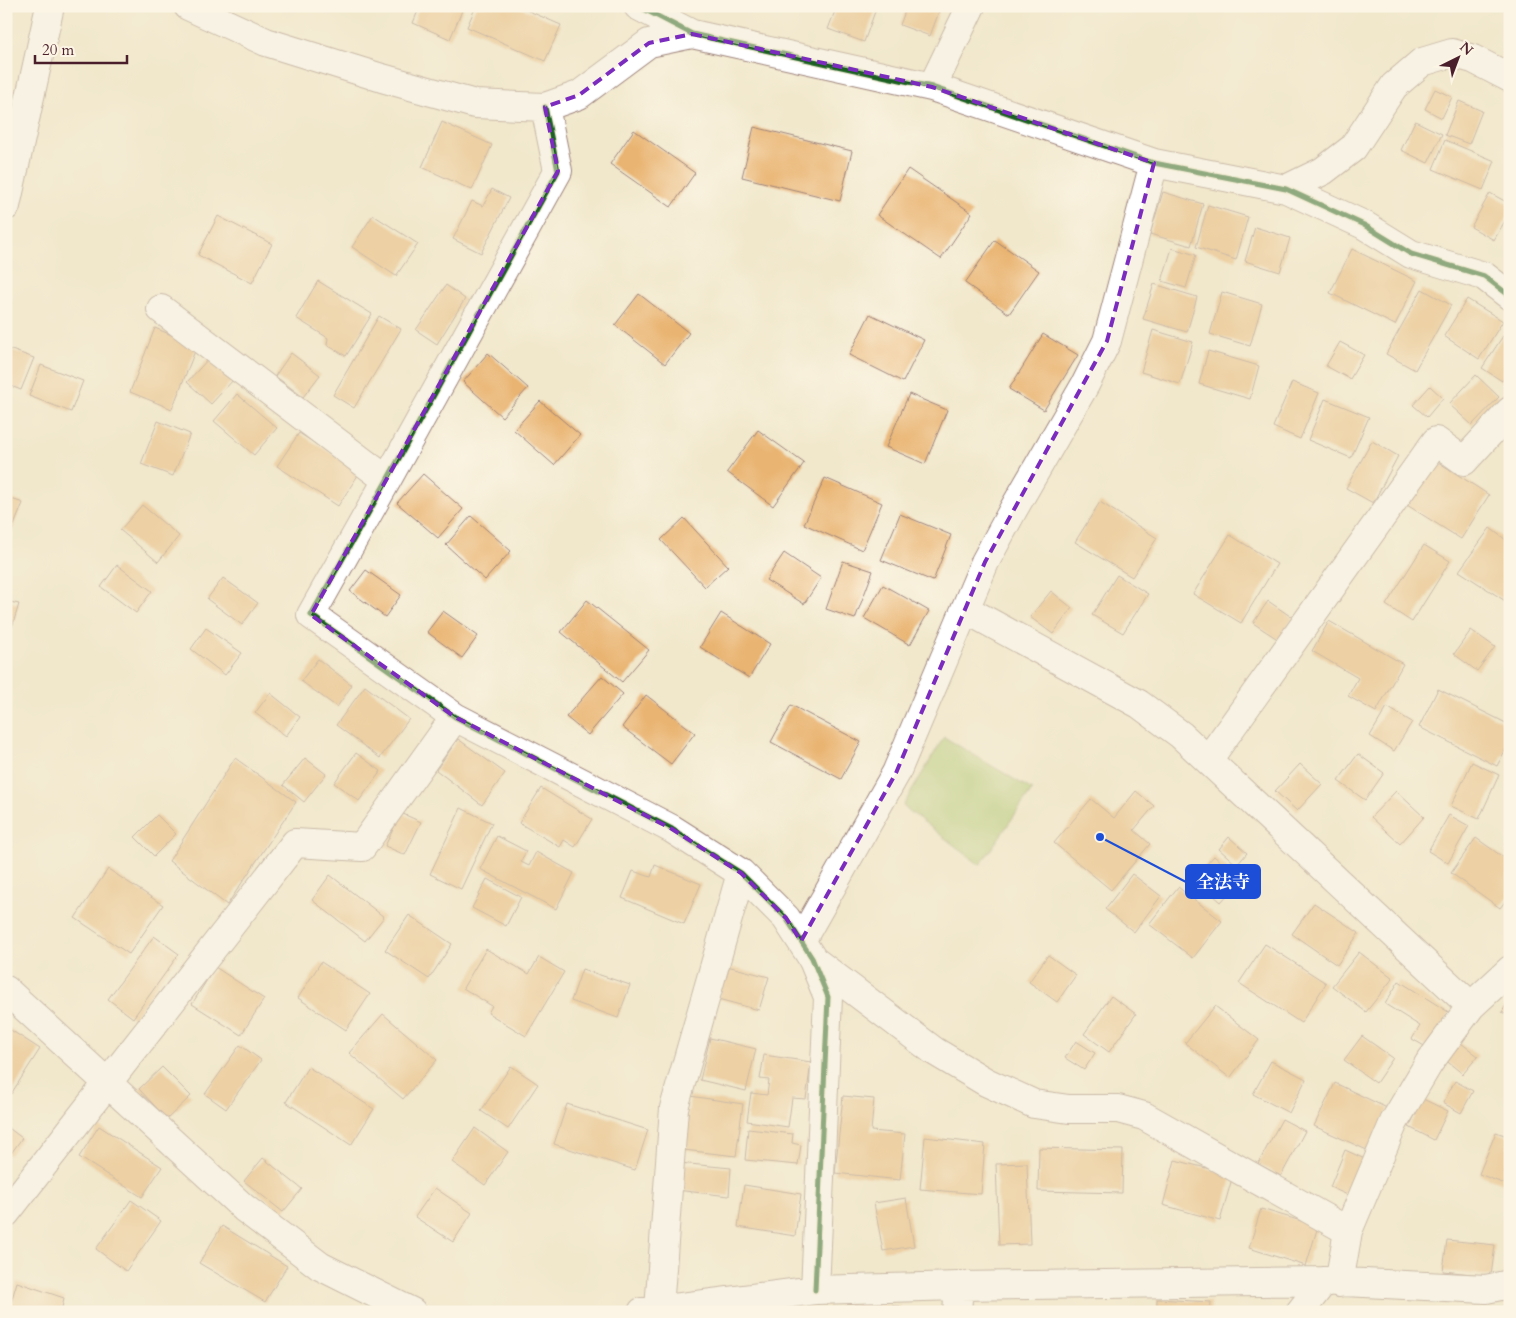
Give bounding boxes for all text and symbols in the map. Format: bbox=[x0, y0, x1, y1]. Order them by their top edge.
scale bar bbox=[35, 32, 128, 64]
north arrow bbox=[1434, 32, 1484, 82]
text: N bbox=[1455, 38, 1477, 60]
text: 20 m bbox=[42, 40, 74, 60]
callout: 全法寺 bbox=[1186, 865, 1260, 898]
text: 全法寺 bbox=[1196, 870, 1250, 895]

